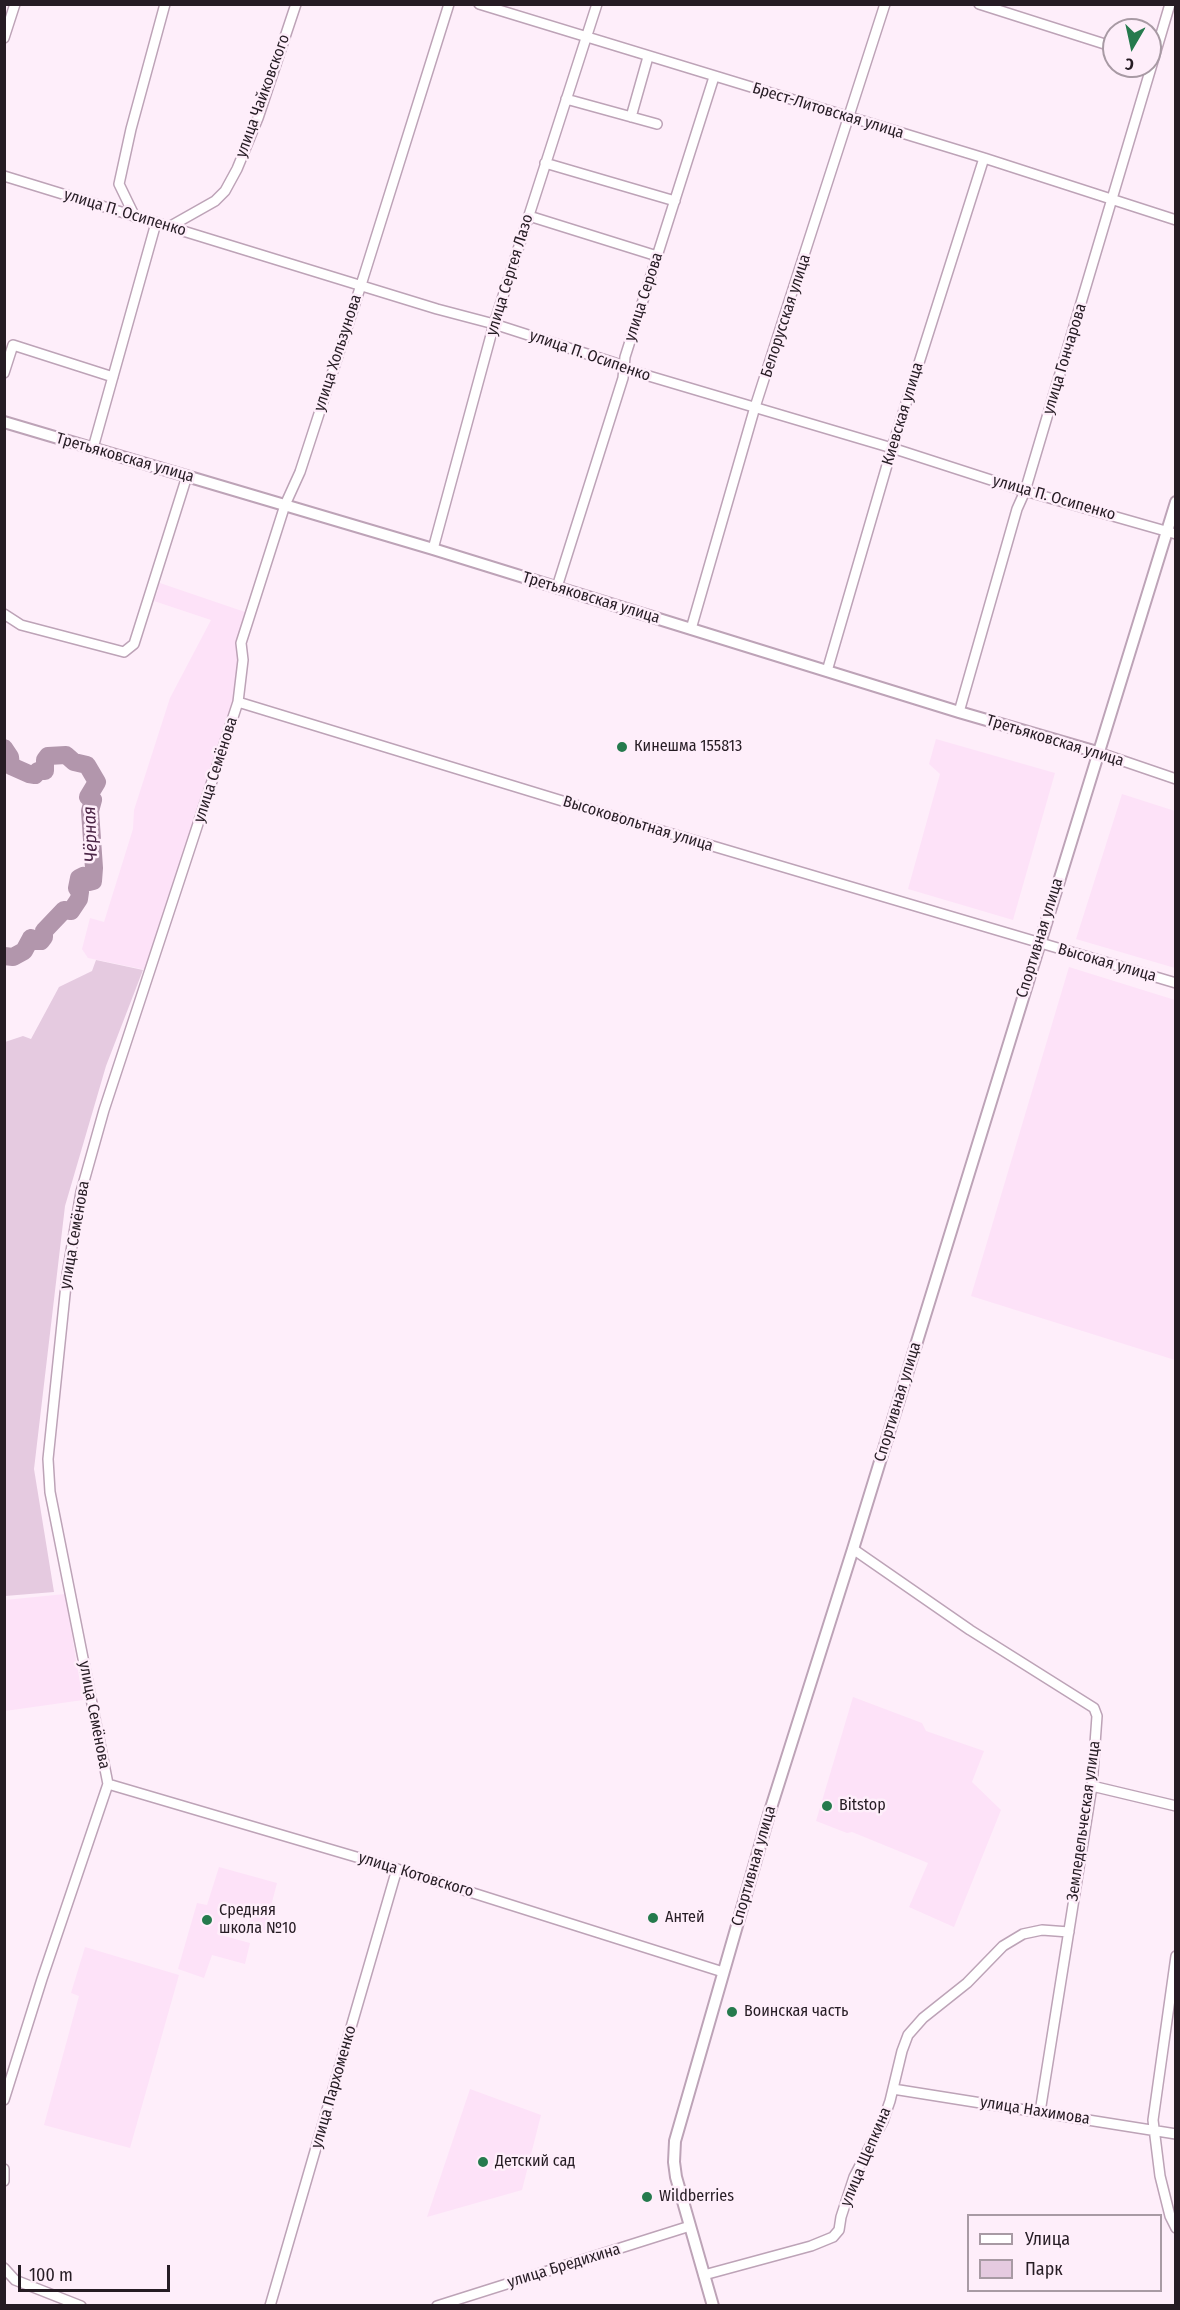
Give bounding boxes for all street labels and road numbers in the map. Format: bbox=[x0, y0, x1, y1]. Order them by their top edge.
street label: улица Чайковского bbox=[232, 32, 294, 160]
street label: Брест-Литовская улица bbox=[750, 79, 906, 143]
street label: улица П. Осипенко bbox=[62, 185, 188, 241]
street label: улица Сергея Лазо bbox=[482, 212, 538, 338]
street label: улица Серова bbox=[621, 250, 667, 344]
street label: Белорусская улица bbox=[757, 252, 815, 380]
street label: улица Хользунова bbox=[310, 292, 366, 414]
street label: улица Гончарова bbox=[1039, 301, 1091, 417]
street label: улица П. Осипенко bbox=[527, 326, 653, 386]
street label: Киевская улица bbox=[878, 360, 928, 468]
street label: Третьяковская улица bbox=[54, 429, 196, 487]
street label: улица П. Осипенко bbox=[990, 471, 1118, 525]
street label: Третьяковская улица bbox=[520, 568, 662, 628]
street label: Третьяковская улица bbox=[984, 711, 1126, 771]
street label: улица Семёнова bbox=[190, 715, 242, 825]
street label: Высоковольтная улица bbox=[561, 792, 715, 856]
street label: Спортивная улица bbox=[1013, 876, 1067, 1000]
street label: Высокая улица bbox=[1056, 940, 1158, 986]
street label: улица Семёнова bbox=[56, 1179, 94, 1291]
street label: Спортивная улица bbox=[871, 1340, 925, 1464]
street label: улица Семёнова bbox=[74, 1659, 114, 1771]
street label: Земледельческая улица bbox=[1063, 1739, 1105, 1903]
street label: Спортивная улица bbox=[728, 1804, 780, 1928]
street label: улица Котовского bbox=[356, 1848, 476, 1902]
street label: улица Пархоменко bbox=[307, 2023, 361, 2151]
street label: улица Нахимова bbox=[979, 2093, 1091, 2129]
street label: улица Щепкина bbox=[836, 2104, 896, 2210]
street label: улица Бредихина bbox=[505, 2240, 623, 2292]

